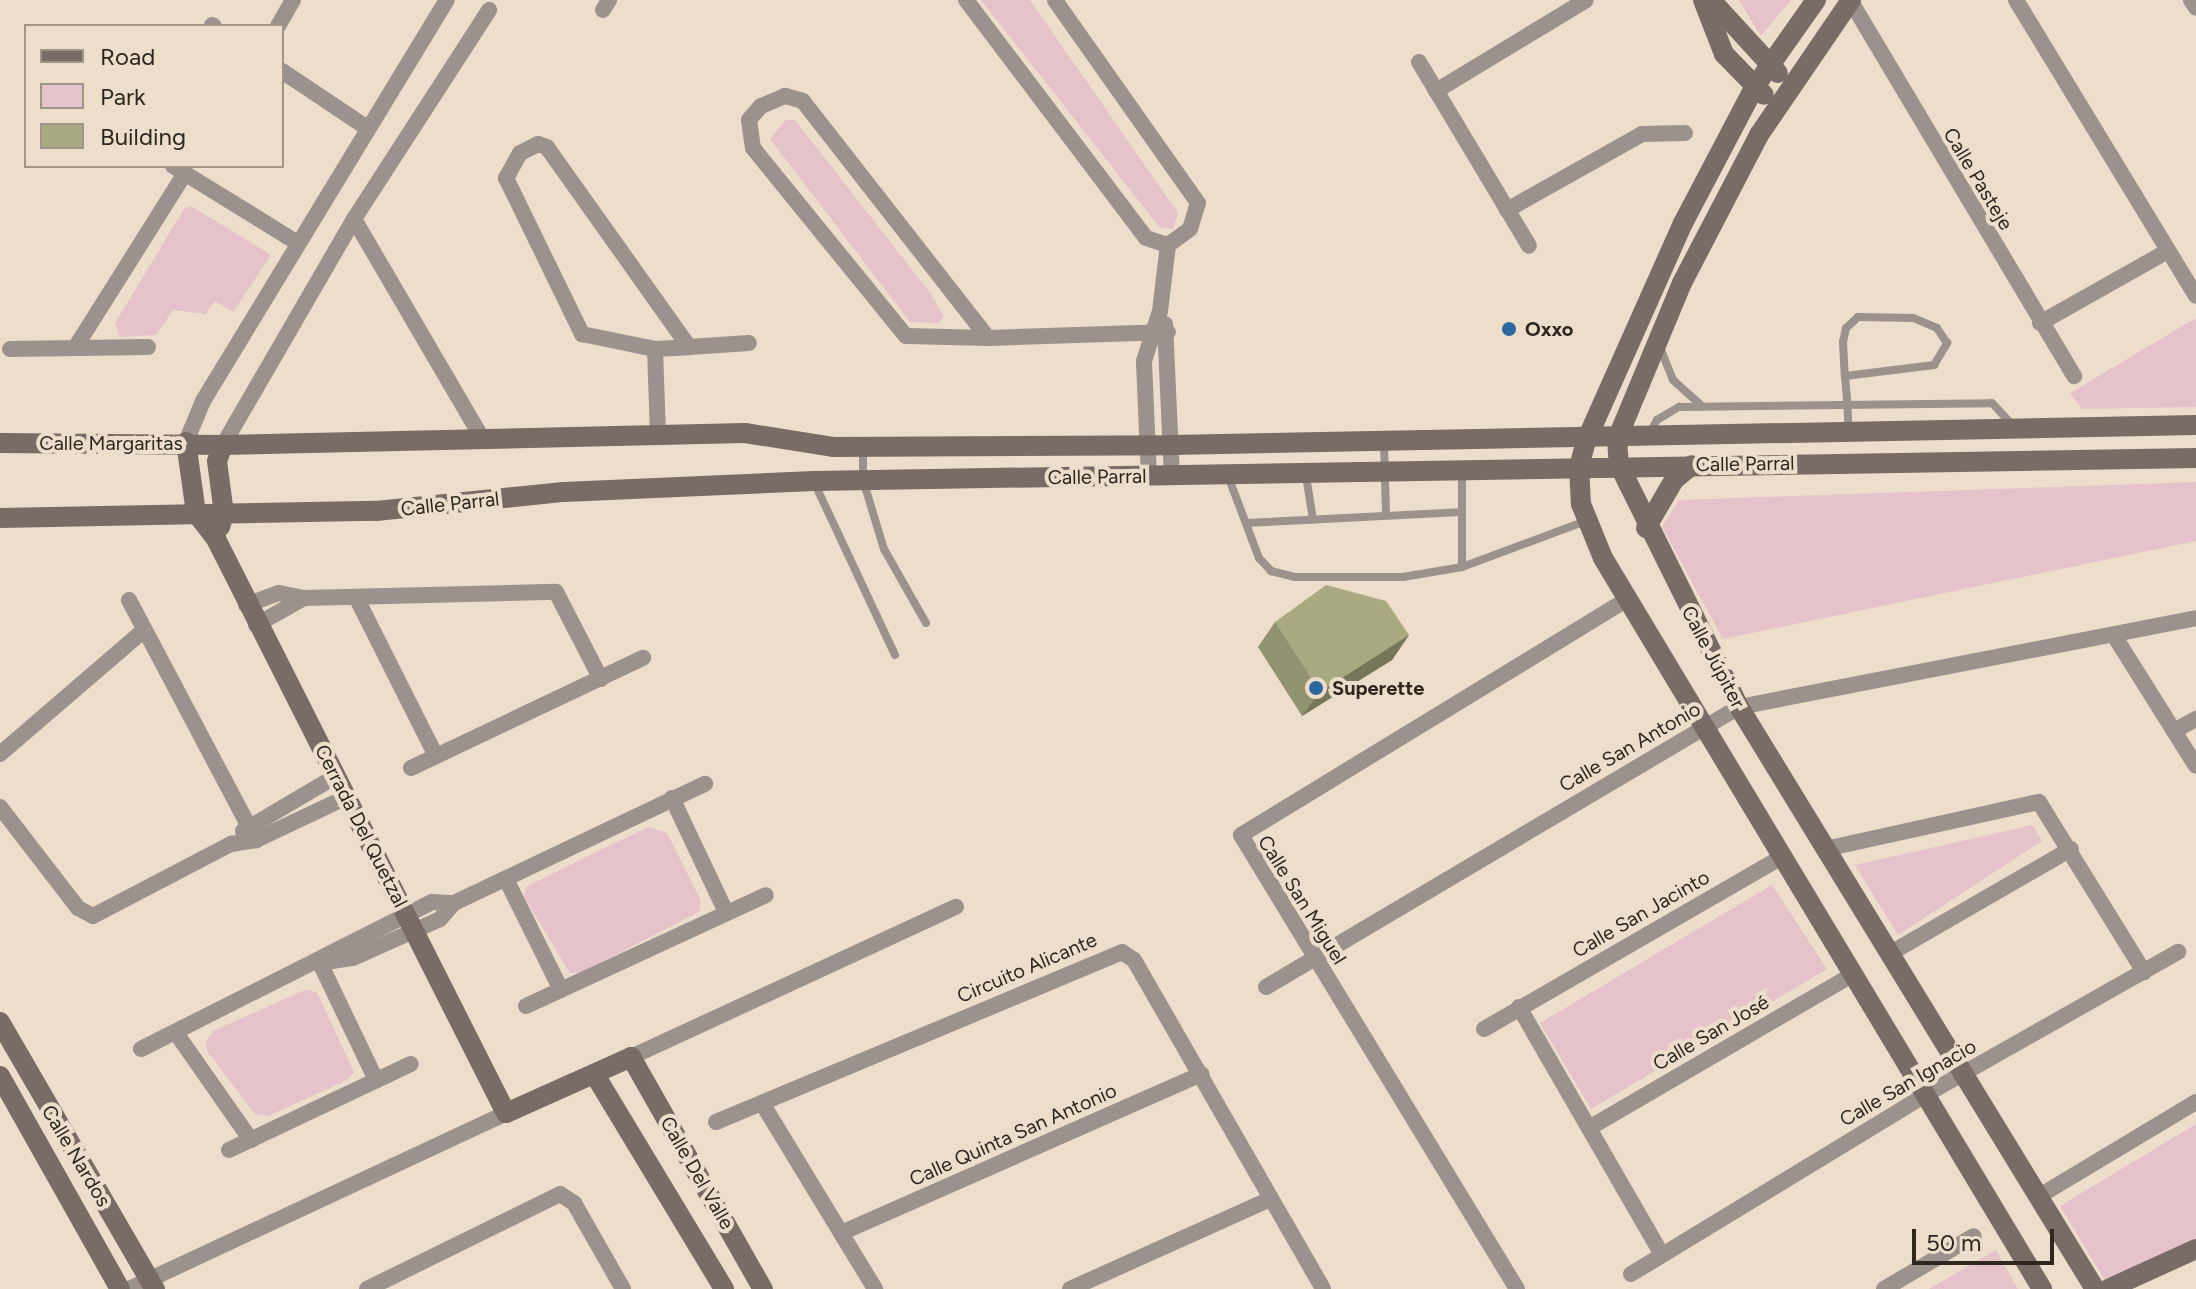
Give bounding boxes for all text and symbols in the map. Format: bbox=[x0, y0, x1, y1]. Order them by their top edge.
legend bbox=[24, 24, 284, 168]
text: Road bbox=[100, 42, 155, 71]
text: Park bbox=[100, 82, 146, 111]
text: Building bbox=[100, 122, 186, 151]
street label: Calle Pasteje bbox=[1938, 124, 2018, 234]
place label: Oxxo bbox=[1525, 317, 1573, 341]
marker: Oxxo bbox=[1500, 320, 1518, 338]
street label: Calle Margaritas bbox=[39, 431, 183, 455]
street label: Calle Parral bbox=[1695, 451, 1795, 477]
street label: Calle Parral bbox=[1047, 464, 1147, 490]
street label: Calle Parral bbox=[400, 487, 500, 521]
street label: Calle Júpiter bbox=[1676, 602, 1750, 712]
place label: Superette bbox=[1332, 676, 1424, 700]
marker: Superette bbox=[1307, 679, 1325, 697]
street label: Calle San Antonio bbox=[1555, 697, 1705, 797]
street label: Cerrada Del Quetzal bbox=[310, 741, 412, 911]
street label: Calle San Miguel bbox=[1253, 831, 1351, 969]
street label: Calle San Jacinto bbox=[1568, 865, 1714, 963]
street label: Circuito Alicante bbox=[953, 928, 1101, 1008]
street label: Calle San José bbox=[1649, 990, 1773, 1076]
street label: Calle San Ignacio bbox=[1836, 1034, 1980, 1132]
street label: Calle Quinta San Antonio bbox=[906, 1078, 1120, 1192]
street label: Calle Nardos bbox=[36, 1101, 116, 1211]
street label: Calle Del Valle bbox=[655, 1112, 739, 1234]
scale bar bbox=[1916, 1213, 2058, 1263]
text: 50 m bbox=[1926, 1228, 1982, 1257]

